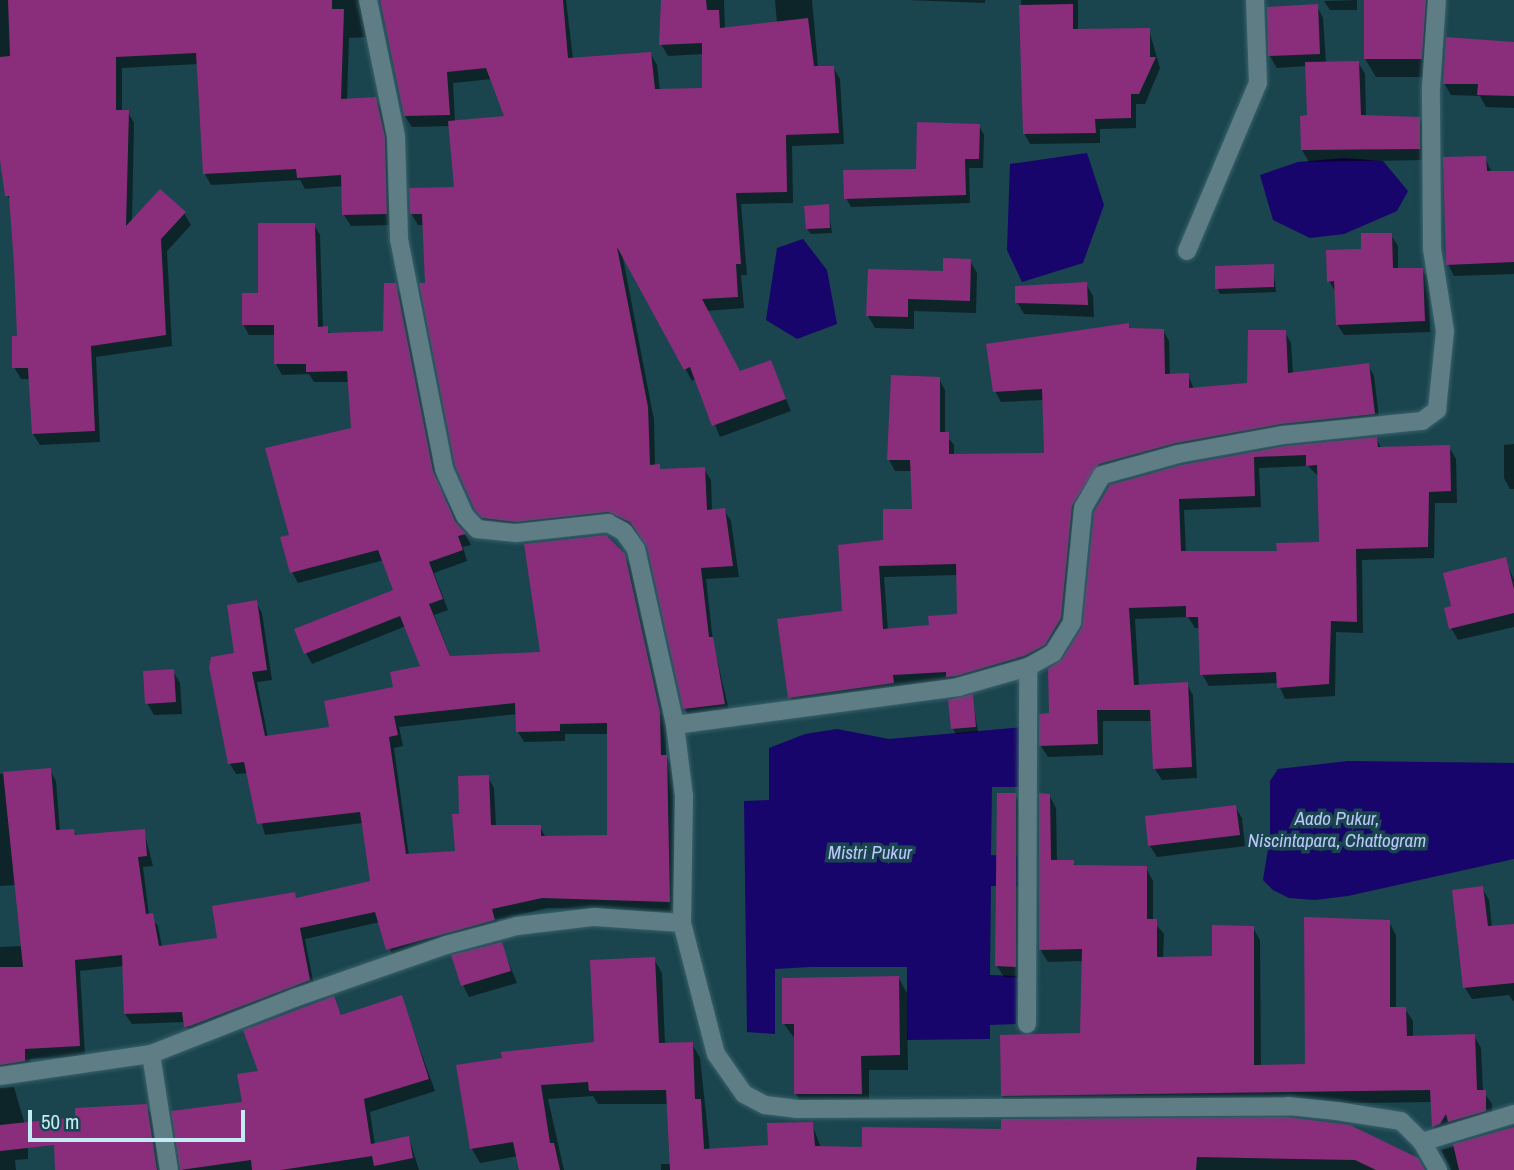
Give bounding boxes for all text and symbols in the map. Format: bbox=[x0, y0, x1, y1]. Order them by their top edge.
water label: Aado Pukur, Niscintapara, Chattogram bbox=[1248, 808, 1426, 852]
water label: Mistri Pukur bbox=[828, 842, 912, 864]
scale bar bbox=[32, 1096, 248, 1140]
text: 50 m bbox=[41, 1107, 79, 1136]

